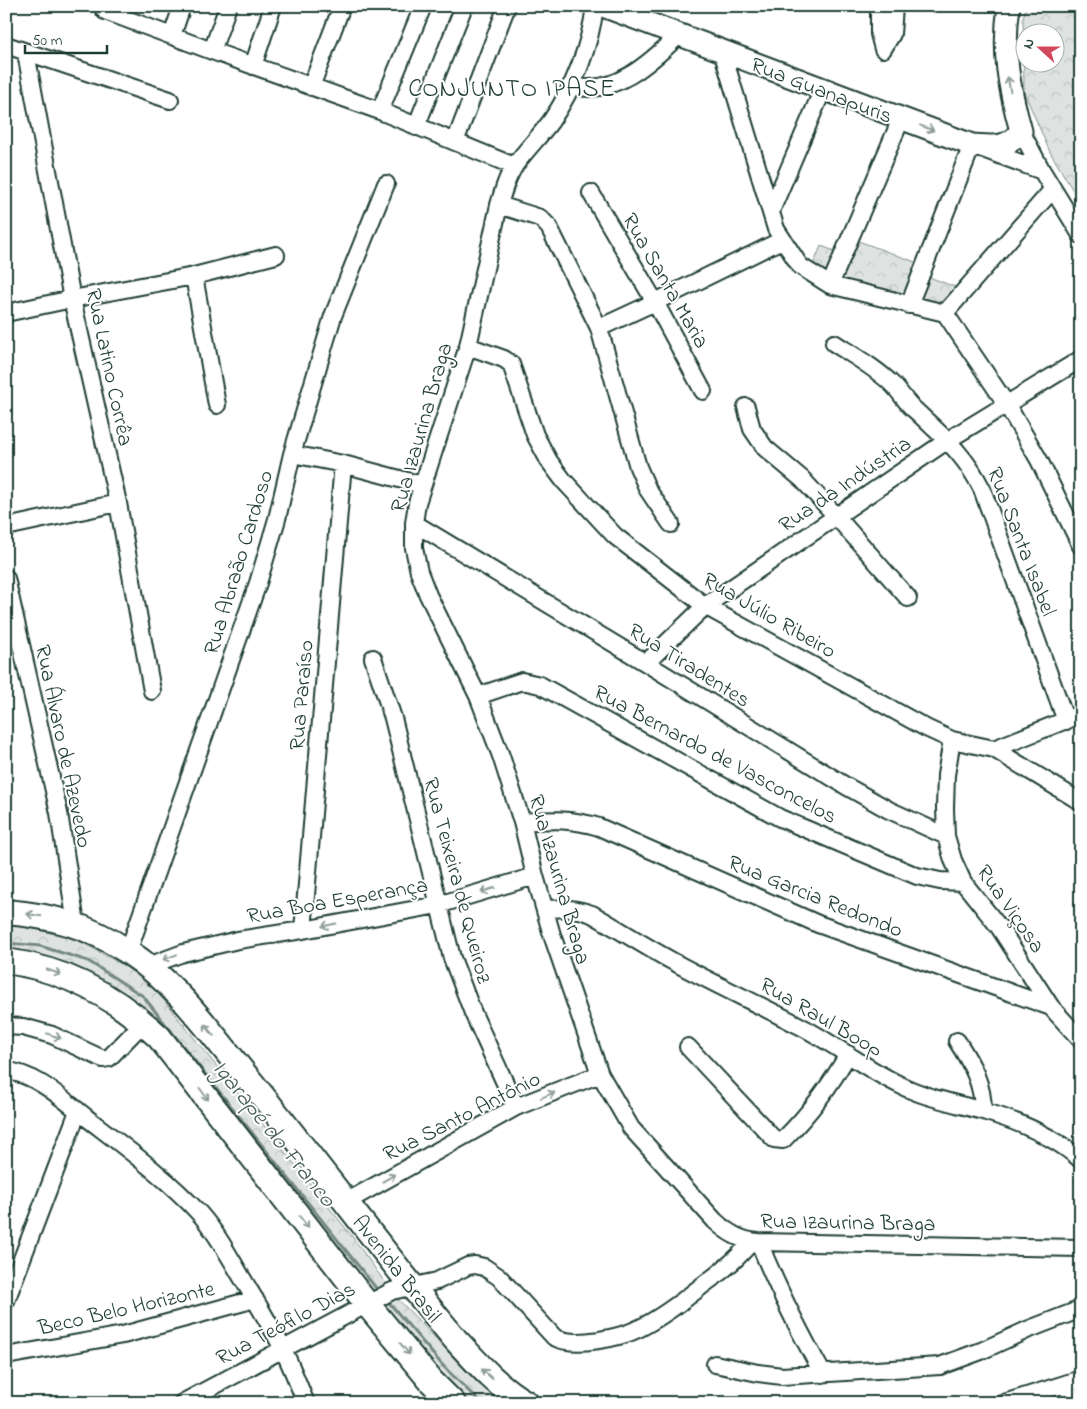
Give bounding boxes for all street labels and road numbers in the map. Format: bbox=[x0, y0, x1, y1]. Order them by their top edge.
street label: Rua Guanapuris bbox=[745, 50, 896, 134]
street label: Rua Santa Maria bbox=[613, 208, 716, 355]
street label: Rua Latino Corrêa bbox=[76, 286, 140, 449]
street label: Rua Izaurina Braga bbox=[383, 339, 463, 517]
street label: Rua da Indústria bbox=[773, 429, 918, 542]
street label: Rua Santa Isabel bbox=[977, 463, 1063, 621]
street label: Rua Abraão Cardoso bbox=[197, 467, 283, 659]
street label: Rua Júlio Ribeiro bbox=[696, 565, 841, 668]
street label: Rua Tiradentes bbox=[621, 616, 756, 717]
street label: Rua Paraíso bbox=[282, 639, 324, 752]
street label: Rua Álvaro de Azevedo bbox=[25, 642, 99, 851]
street label: Rua Bernardo de Vasconcelos bbox=[587, 678, 842, 834]
street label: Rua Teixeira de Queiroz bbox=[413, 774, 499, 988]
street label: Rua Izaurina Braga bbox=[518, 791, 598, 969]
street label: Rua Garcia Redondo bbox=[723, 848, 907, 947]
street label: Rua Viçosa bbox=[967, 859, 1052, 961]
street label: Rua Boa Esperança bbox=[245, 870, 431, 934]
street label: Rua Raul Boop bbox=[753, 970, 888, 1067]
street label: Rua Santo Antônio bbox=[378, 1064, 547, 1171]
street label: Rua Izaurina Braga bbox=[760, 1206, 936, 1243]
street label: Avenida Brasil bbox=[343, 1209, 448, 1331]
street label: Beco Belo Horizonte bbox=[34, 1274, 218, 1346]
street label: Rua Teófilo Dias bbox=[211, 1274, 362, 1375]

